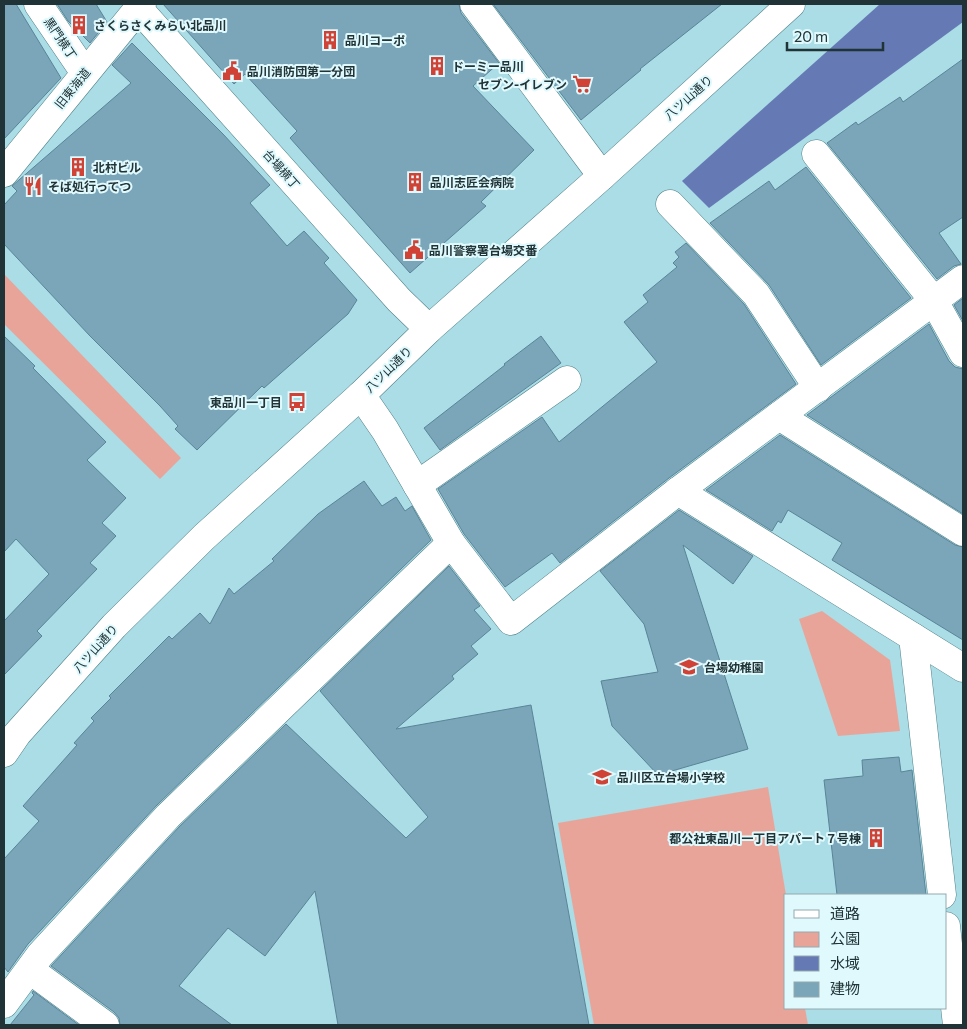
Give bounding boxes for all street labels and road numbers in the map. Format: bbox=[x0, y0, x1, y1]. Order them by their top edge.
street label: 黒門横丁 bbox=[42, 14, 80, 62]
street label: 旧東海道 bbox=[51, 65, 93, 111]
street label: 八ツ山通り bbox=[661, 72, 715, 122]
street label: 台場横丁 bbox=[261, 146, 303, 192]
street label: 八ツ山通り bbox=[362, 343, 414, 395]
street label: 八ツ山通り bbox=[70, 621, 120, 675]

